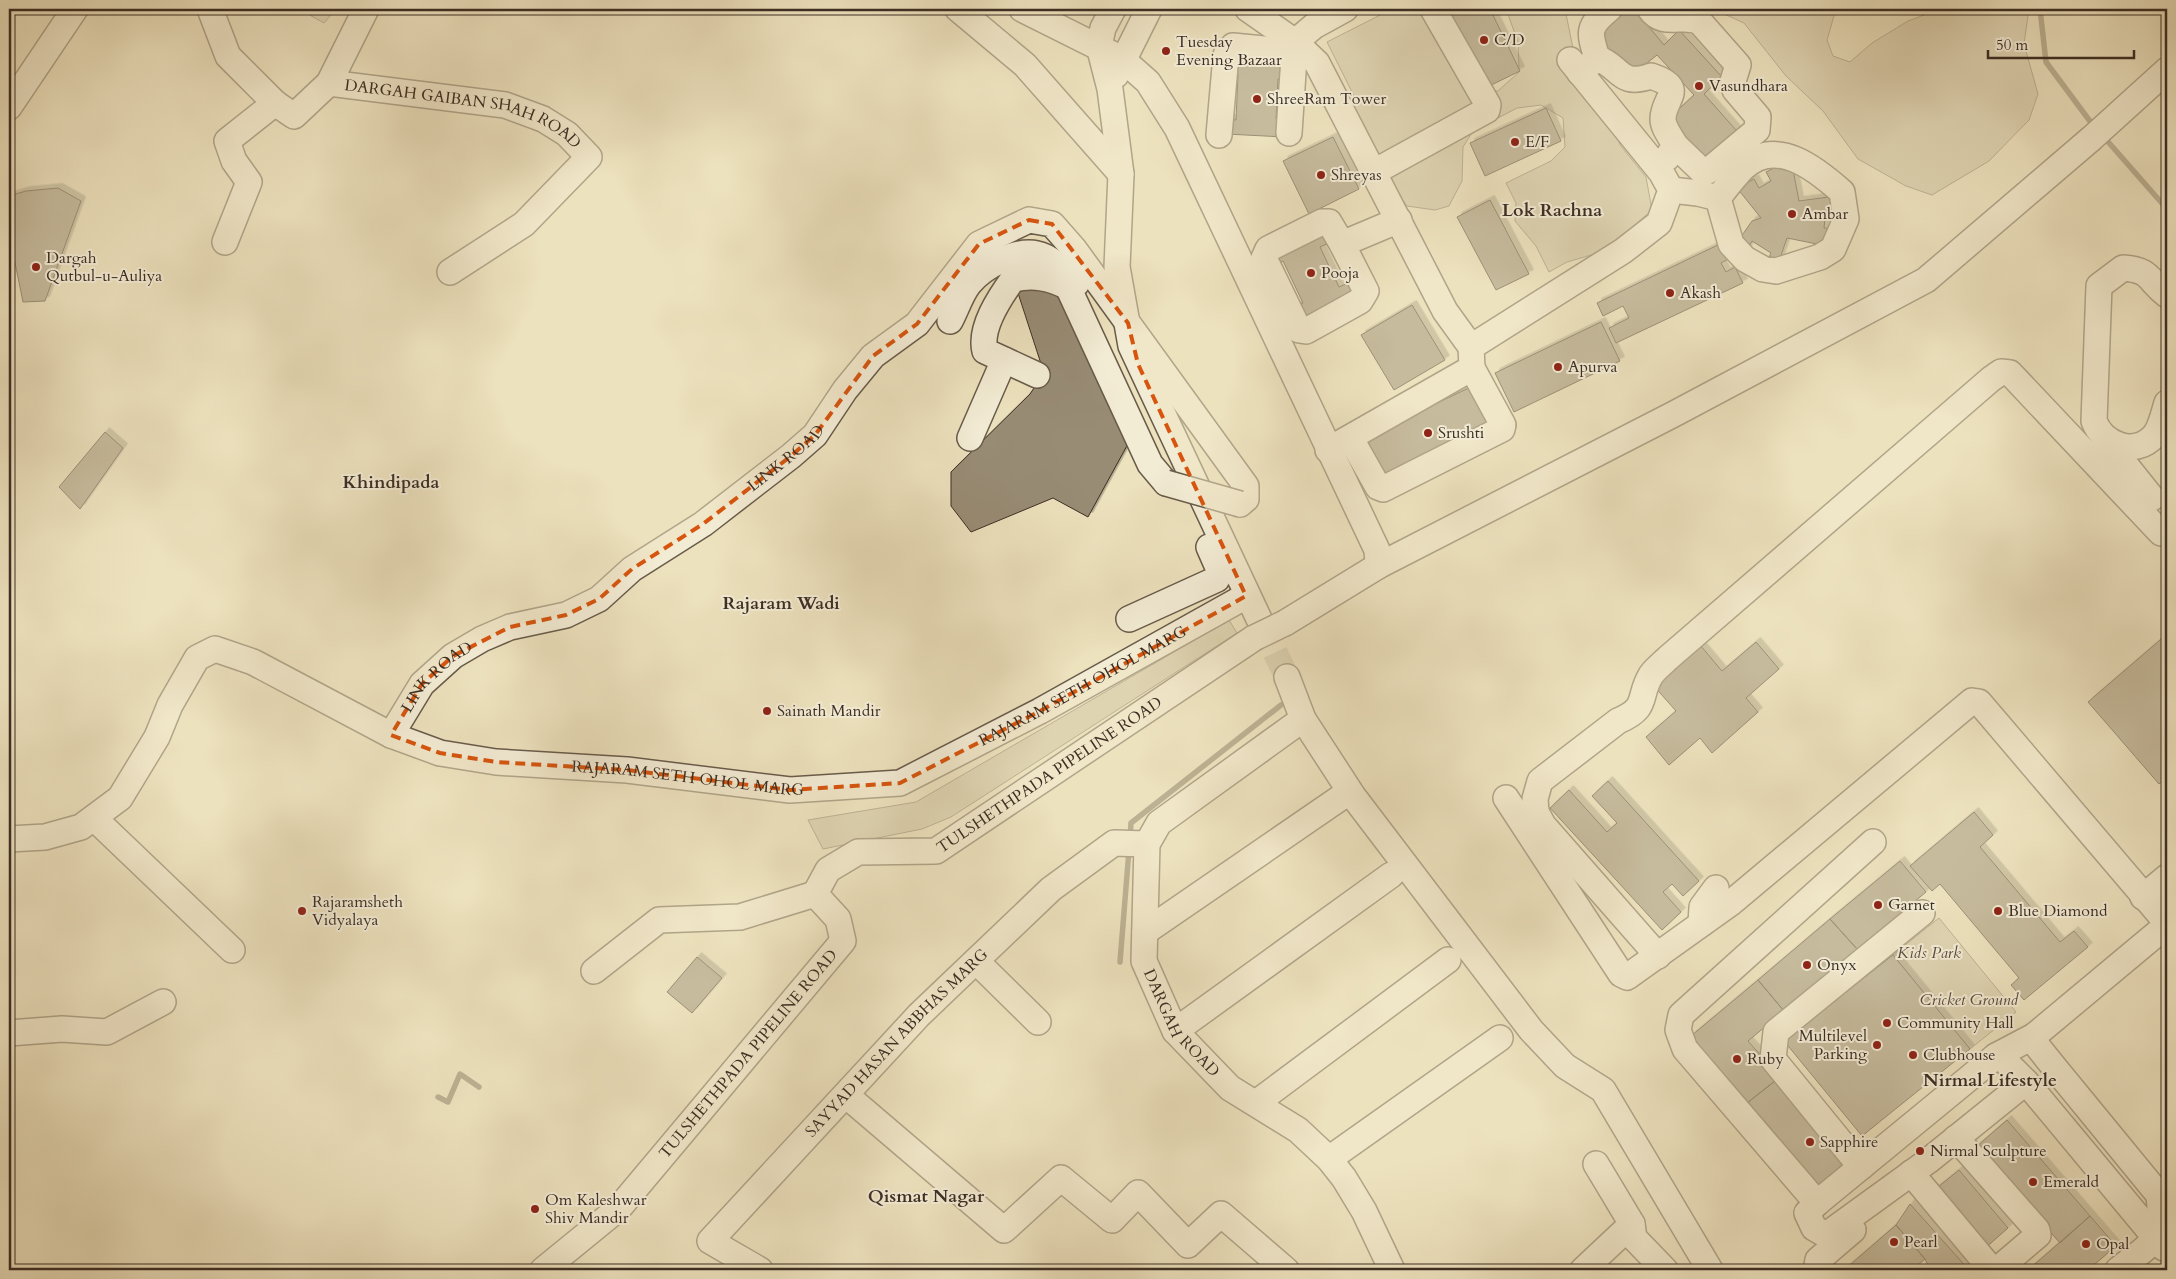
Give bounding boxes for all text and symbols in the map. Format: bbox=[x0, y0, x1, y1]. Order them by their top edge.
scale bar bbox=[1988, 28, 2135, 60]
place label: C/D bbox=[1494, 29, 1524, 51]
place label: Tuesday Evening Bazaar bbox=[1176, 31, 1282, 71]
marker: C/D bbox=[1478, 34, 1490, 46]
text: 50 m bbox=[1996, 35, 2028, 55]
marker: Tuesday Evening Bazaar bbox=[1160, 45, 1172, 57]
street label: DARGAH GAIBAN SHAH ROAD bbox=[343, 74, 586, 153]
place label: Vasundhara bbox=[1709, 75, 1788, 97]
marker: Vasundhara bbox=[1693, 80, 1705, 92]
place label: ShreeRam Tower bbox=[1267, 88, 1386, 110]
marker: ShreeRam Tower bbox=[1251, 93, 1263, 105]
place label: E/F bbox=[1525, 131, 1549, 153]
marker: E/F bbox=[1509, 136, 1521, 148]
place label: Shreyas bbox=[1331, 164, 1382, 186]
marker: Shreyas bbox=[1315, 169, 1327, 181]
district label: Lok Rachna bbox=[1502, 198, 1602, 223]
place label: Ambar bbox=[1802, 203, 1848, 225]
marker: Ambar bbox=[1786, 208, 1798, 220]
place label: Dargah Qutbul-u-Auliya bbox=[46, 247, 162, 287]
marker: Dargah Qutbul-u-Auliya bbox=[30, 261, 42, 273]
place label: Pooja bbox=[1321, 262, 1359, 284]
marker: Pooja bbox=[1305, 267, 1317, 279]
place label: Akash bbox=[1680, 282, 1721, 304]
marker: Akash bbox=[1664, 287, 1676, 299]
place label: Apurva bbox=[1568, 356, 1618, 378]
marker: Apurva bbox=[1552, 361, 1564, 373]
street label: LINK ROAD bbox=[743, 421, 830, 497]
place label: Srushti bbox=[1438, 422, 1485, 444]
marker: Srushti bbox=[1422, 427, 1434, 439]
district label: Khindipada bbox=[343, 470, 440, 495]
district label: Rajaram Wadi bbox=[722, 591, 840, 616]
street label: RAJARAM SETH OHOL MARG bbox=[975, 620, 1191, 752]
street label: LINK ROAD bbox=[396, 636, 476, 717]
street label: TULSHETHPADA PIPELINE ROAD bbox=[932, 692, 1167, 858]
place label: Sainath Mandir bbox=[777, 700, 881, 722]
marker: Sainath Mandir bbox=[761, 705, 773, 717]
street label: RAJARAM SETH OHOL MARG bbox=[571, 756, 805, 801]
place label: Rajaramsheth Vidyalaya bbox=[312, 891, 403, 931]
place label: Garnet bbox=[1888, 894, 1935, 916]
marker: Garnet bbox=[1872, 899, 1884, 911]
place label: Blue Diamond bbox=[2008, 900, 2108, 922]
marker: Rajaramsheth Vidyalaya bbox=[296, 905, 308, 917]
marker: Blue Diamond bbox=[1992, 905, 2004, 917]
park label: Kids Park bbox=[1897, 942, 1961, 964]
street label: SAYYAD HASAN ABBHAS MARG bbox=[800, 944, 993, 1142]
street label: TULSHETHPADA PIPELINE ROAD bbox=[654, 945, 842, 1163]
place label: Onyx bbox=[1817, 954, 1856, 976]
marker: Onyx bbox=[1801, 959, 1813, 971]
street label: DARGAH ROAD bbox=[1138, 966, 1224, 1082]
park label: Cricket Ground bbox=[1920, 989, 2019, 1011]
place label: Community Hall bbox=[1897, 1012, 2014, 1034]
marker: Community Hall bbox=[1881, 1017, 1893, 1029]
place label: Multilevel Parking bbox=[1799, 1025, 1867, 1065]
marker: Multilevel Parking bbox=[1871, 1039, 1883, 1051]
place label: Clubhouse bbox=[1923, 1044, 1996, 1066]
place label: Ruby bbox=[1747, 1048, 1784, 1070]
marker: Clubhouse bbox=[1907, 1049, 1919, 1061]
marker: Ruby bbox=[1731, 1053, 1743, 1065]
district label: Nirmal Lifestyle bbox=[1923, 1068, 2057, 1093]
place label: Sapphire bbox=[1820, 1131, 1878, 1153]
marker: Sapphire bbox=[1804, 1136, 1816, 1148]
place label: Nirmal Sculpture bbox=[1930, 1140, 2046, 1162]
marker: Nirmal Sculpture bbox=[1914, 1145, 1926, 1157]
place label: Emerald bbox=[2043, 1171, 2099, 1193]
marker: Emerald bbox=[2027, 1176, 2039, 1188]
district label: Qismat Nagar bbox=[868, 1184, 985, 1209]
place label: Om Kaleshwar Shiv Mandir bbox=[545, 1189, 647, 1229]
marker: Om Kaleshwar Shiv Mandir bbox=[529, 1203, 541, 1215]
place label: Pearl bbox=[1904, 1231, 1938, 1253]
place label: Opal bbox=[2096, 1233, 2129, 1255]
marker: Pearl bbox=[1888, 1236, 1900, 1248]
marker: Opal bbox=[2080, 1238, 2092, 1250]

